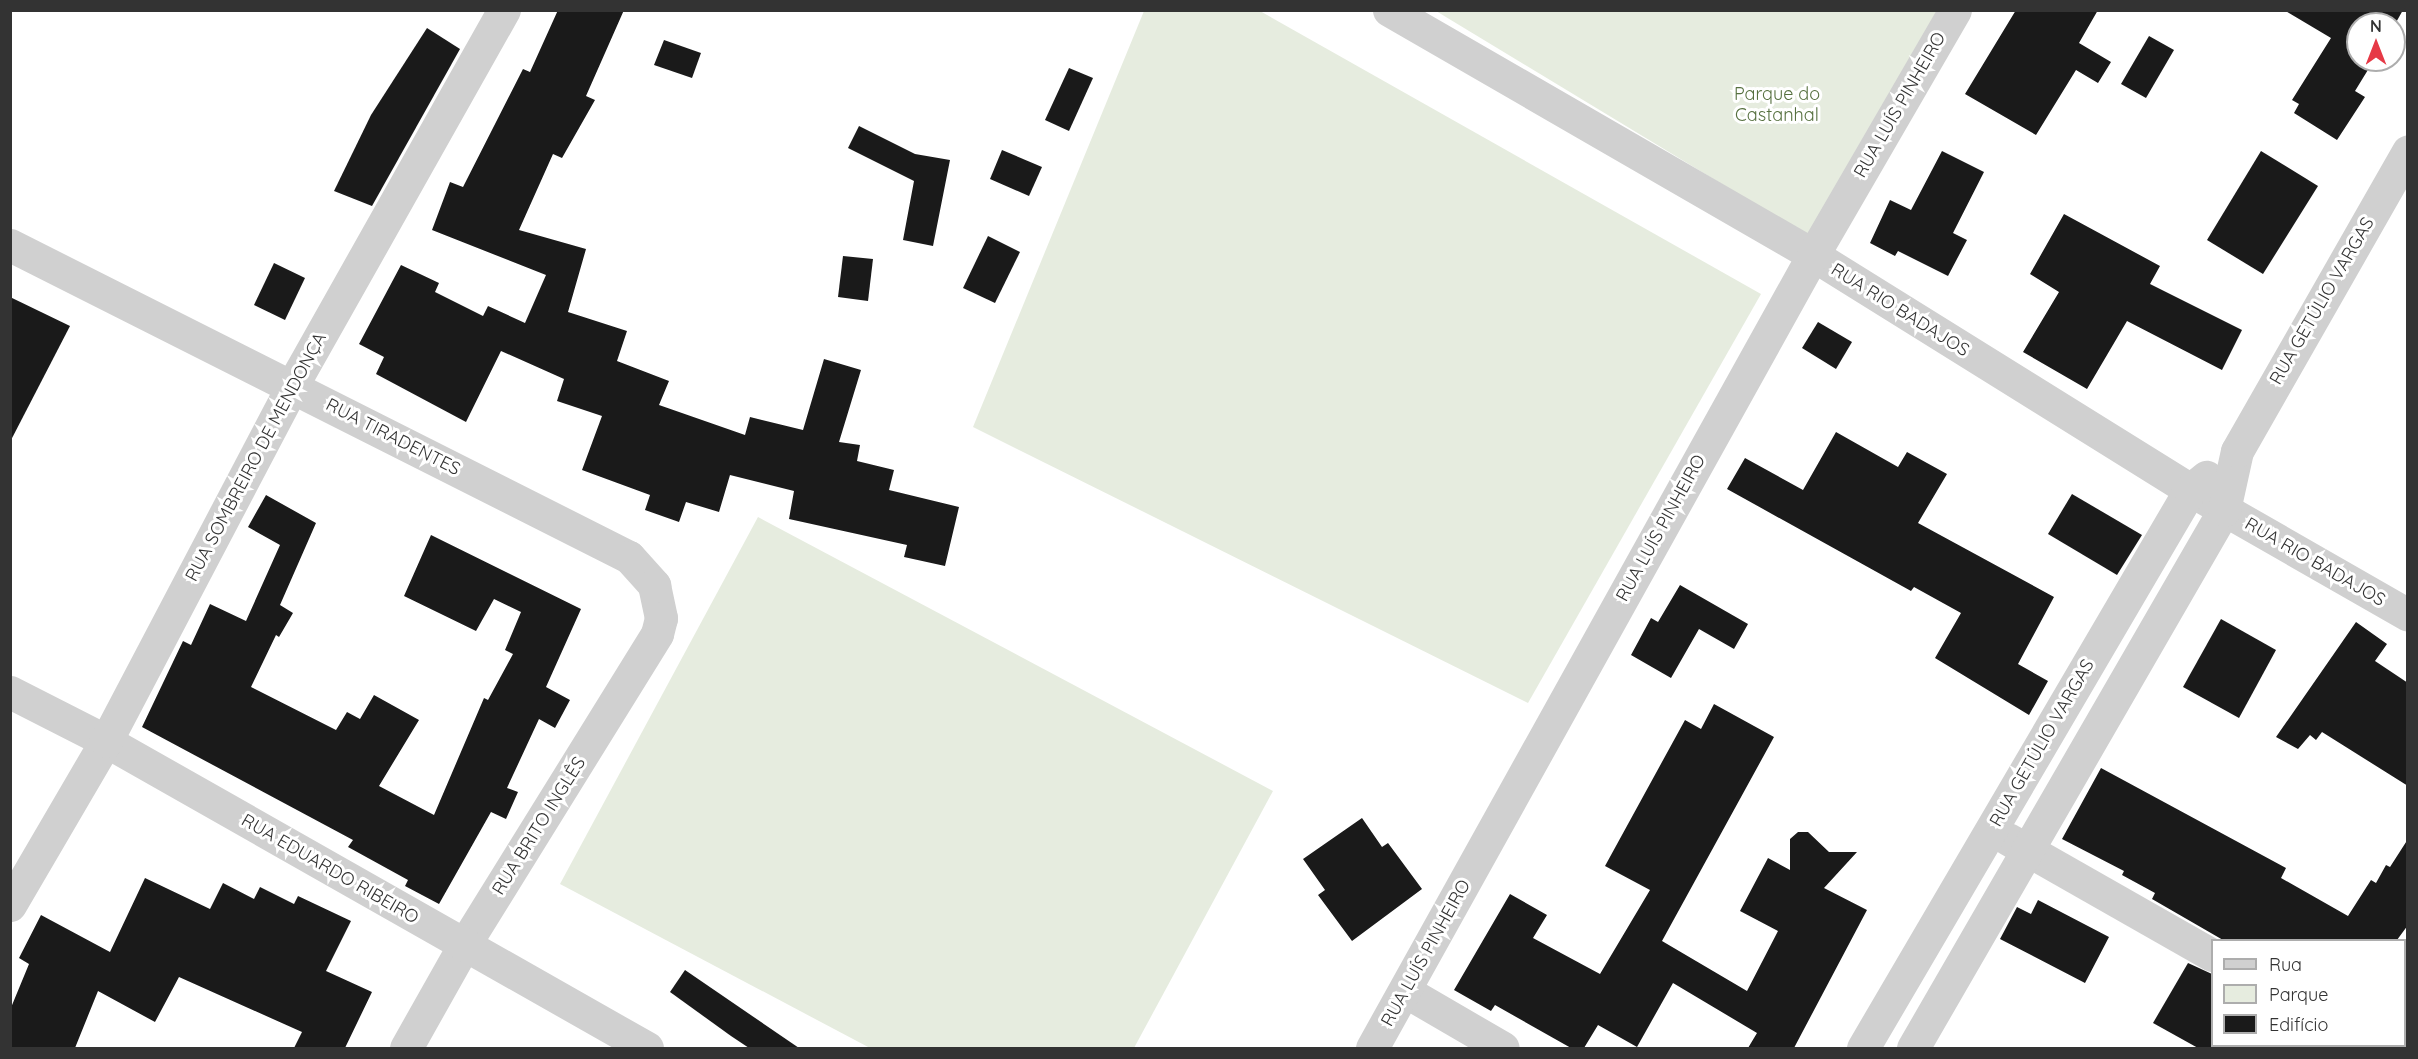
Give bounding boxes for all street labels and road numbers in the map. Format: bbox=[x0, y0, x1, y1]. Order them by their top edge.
street label: RUA LUÍS PINHEIRO bbox=[1850, 28, 1950, 182]
street label: RUA GETÚLIO VARGAS bbox=[2265, 214, 2379, 388]
street label: RUA RIO BADAJOS bbox=[1827, 259, 1973, 361]
street label: RUA SOMBREIRO DE MENDONÇA bbox=[181, 329, 331, 585]
street label: RUA TIRADENTES bbox=[322, 394, 464, 480]
street label: RUA LUÍS PINHEIRO bbox=[1612, 451, 1710, 605]
street label: RUA RIO BADAJOS bbox=[2241, 513, 2389, 611]
street label: RUA GETÚLIO VARGAS bbox=[1985, 656, 2099, 830]
street label: RUA BRITO INGLÊS bbox=[488, 753, 590, 899]
street label: RUA EDUARDO RIBEIRO bbox=[238, 809, 422, 929]
street label: RUA LUÍS PINHEIRO bbox=[1377, 876, 1475, 1030]

